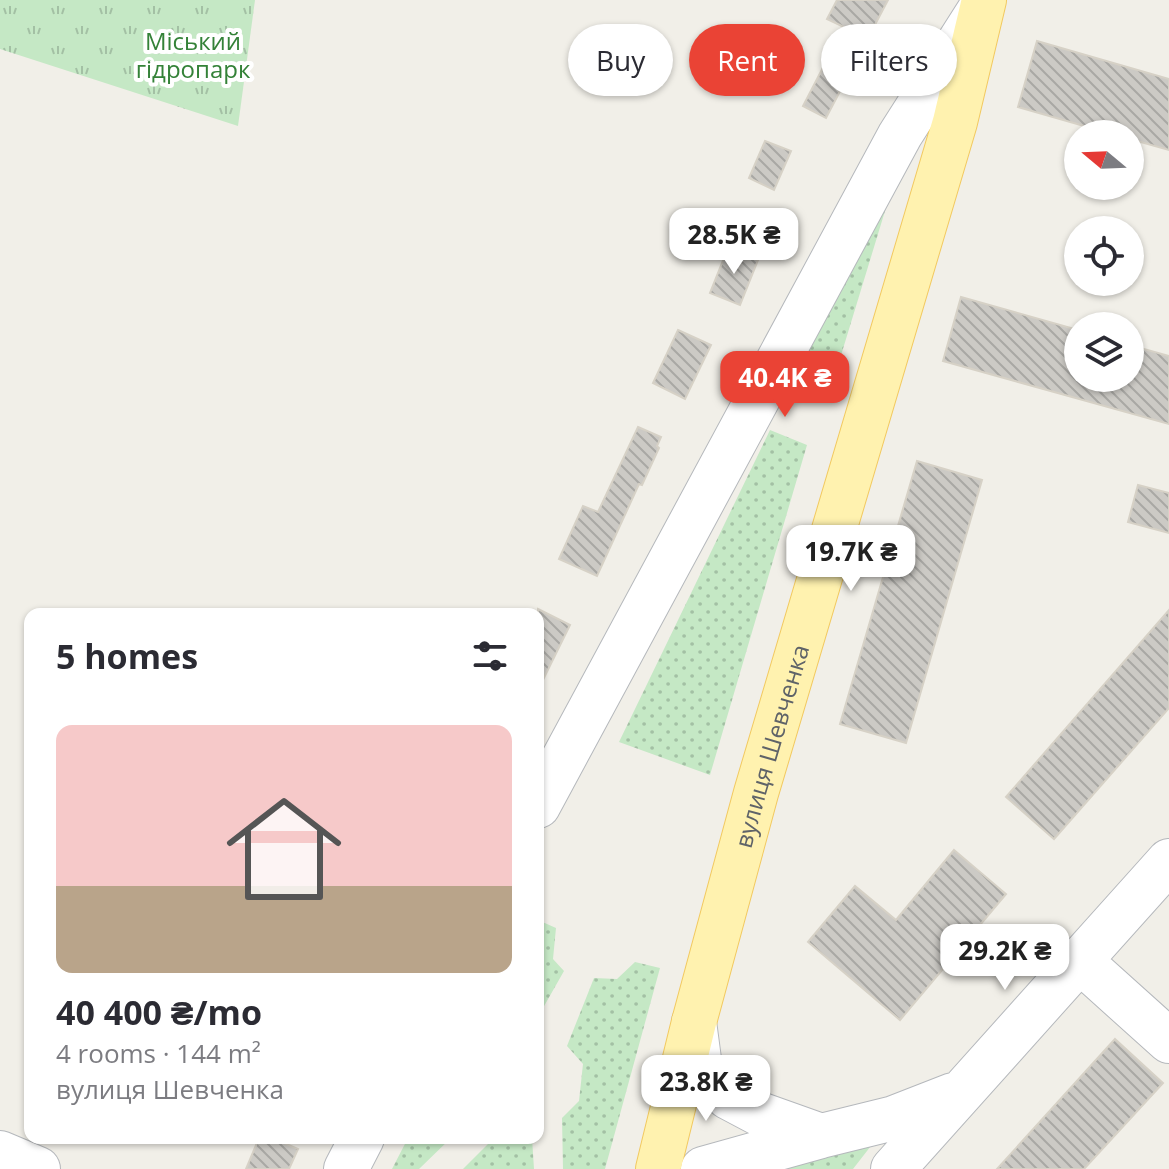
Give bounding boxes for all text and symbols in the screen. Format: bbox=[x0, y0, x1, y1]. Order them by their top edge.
park label: Міський гідропарк bbox=[136, 24, 251, 85]
chip: Buy bbox=[568, 24, 673, 96]
chip: Rent bbox=[689, 24, 805, 96]
chip: Filters bbox=[821, 24, 957, 96]
north arrow bbox=[1064, 120, 1144, 200]
map controls bbox=[1064, 120, 1144, 392]
pin: 28.5K ₴ bbox=[660, 208, 808, 276]
text: 28.5K ₴ bbox=[687, 216, 781, 252]
button: locate bbox=[1064, 216, 1144, 296]
button: layers bbox=[1064, 312, 1144, 392]
pin: 40.4K ₴ bbox=[711, 351, 859, 419]
text: 40.4K ₴ bbox=[738, 359, 832, 395]
pin: 19.7K ₴ bbox=[777, 525, 925, 593]
text: 19.7K ₴ bbox=[804, 533, 898, 569]
text: 5 homes bbox=[56, 633, 198, 679]
icon: filters bbox=[468, 634, 512, 678]
street label: вулиця Шевченка bbox=[725, 640, 816, 851]
icon: home bbox=[212, 777, 356, 921]
pin: 29.2K ₴ bbox=[931, 924, 1079, 992]
text: 29.2K ₴ bbox=[958, 932, 1052, 968]
text: 40 400 ₴/mo bbox=[56, 989, 262, 1035]
text: 4 rooms · 144 m² bbox=[56, 1035, 261, 1071]
pin: 23.8K ₴ bbox=[632, 1055, 780, 1123]
text: 23.8K ₴ bbox=[659, 1063, 753, 1099]
text: вулиця Шевченка bbox=[56, 1071, 284, 1107]

